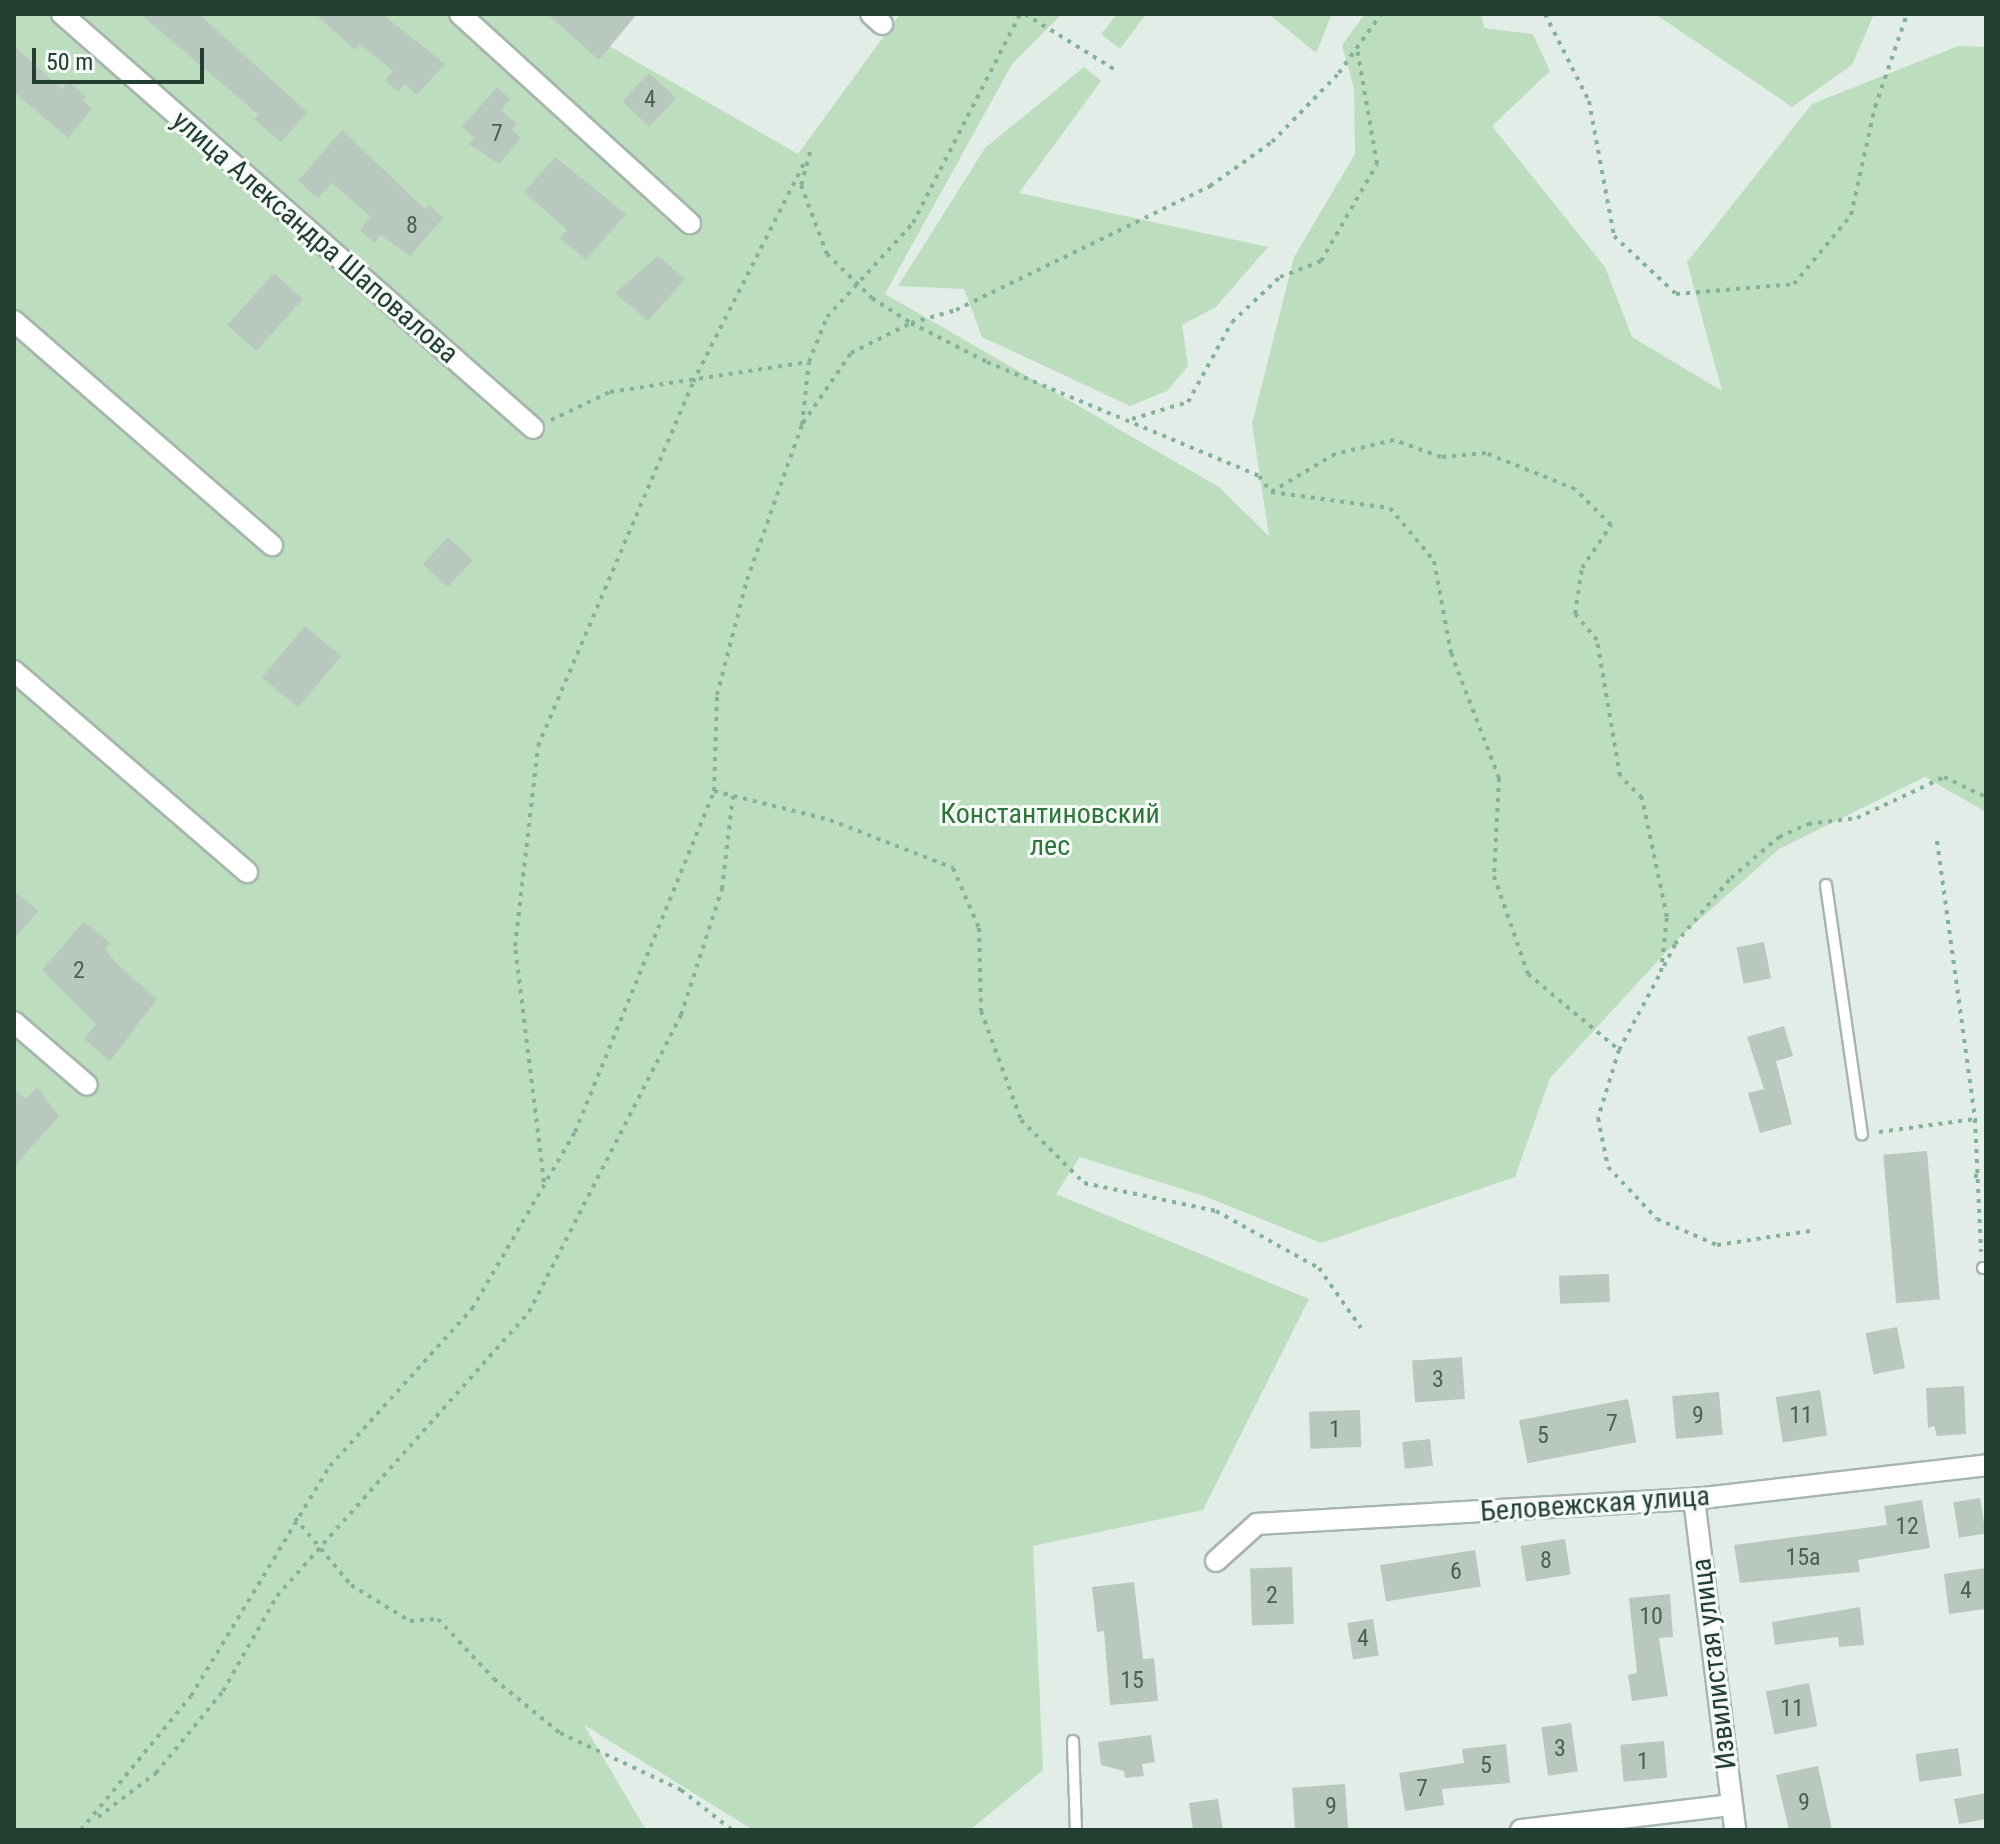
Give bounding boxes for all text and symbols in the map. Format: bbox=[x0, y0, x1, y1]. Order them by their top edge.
scale bar bbox=[36, 32, 208, 82]
text: 50 m bbox=[46, 48, 93, 76]
house number: 4 bbox=[644, 86, 656, 114]
street label: улица Александра Шаповалова bbox=[165, 103, 465, 371]
house number: 7 bbox=[491, 120, 503, 148]
house number: 8 bbox=[406, 212, 418, 240]
park label: Константиновский лес bbox=[940, 797, 1160, 863]
house number: 2 bbox=[73, 957, 85, 985]
house number: 3 bbox=[1432, 1366, 1444, 1394]
house number: 9 bbox=[1692, 1402, 1704, 1430]
house number: 11 bbox=[1789, 1402, 1813, 1430]
house number: 7 bbox=[1606, 1410, 1618, 1438]
house number: 1 bbox=[1329, 1416, 1341, 1444]
house number: 5 bbox=[1537, 1422, 1549, 1450]
street label: Беловежская улица bbox=[1479, 1479, 1711, 1529]
house number: 12 bbox=[1895, 1513, 1919, 1541]
house number: 15а bbox=[1785, 1544, 1821, 1572]
house number: 8 bbox=[1540, 1547, 1552, 1575]
street label: Извилистая улица bbox=[1684, 1557, 1744, 1771]
house number: 6 bbox=[1450, 1558, 1462, 1586]
house number: 4 bbox=[1960, 1577, 1972, 1605]
house number: 2 bbox=[1266, 1582, 1278, 1610]
house number: 10 bbox=[1639, 1603, 1663, 1631]
house number: 4 bbox=[1357, 1625, 1369, 1653]
house number: 15 bbox=[1120, 1667, 1144, 1695]
house number: 11 bbox=[1780, 1695, 1804, 1723]
house number: 3 bbox=[1554, 1735, 1566, 1763]
house number: 1 bbox=[1637, 1748, 1649, 1776]
house number: 5 bbox=[1480, 1752, 1492, 1780]
house number: 7 bbox=[1416, 1775, 1428, 1803]
house number: 9 bbox=[1798, 1789, 1810, 1817]
house number: 9 bbox=[1325, 1793, 1337, 1821]

